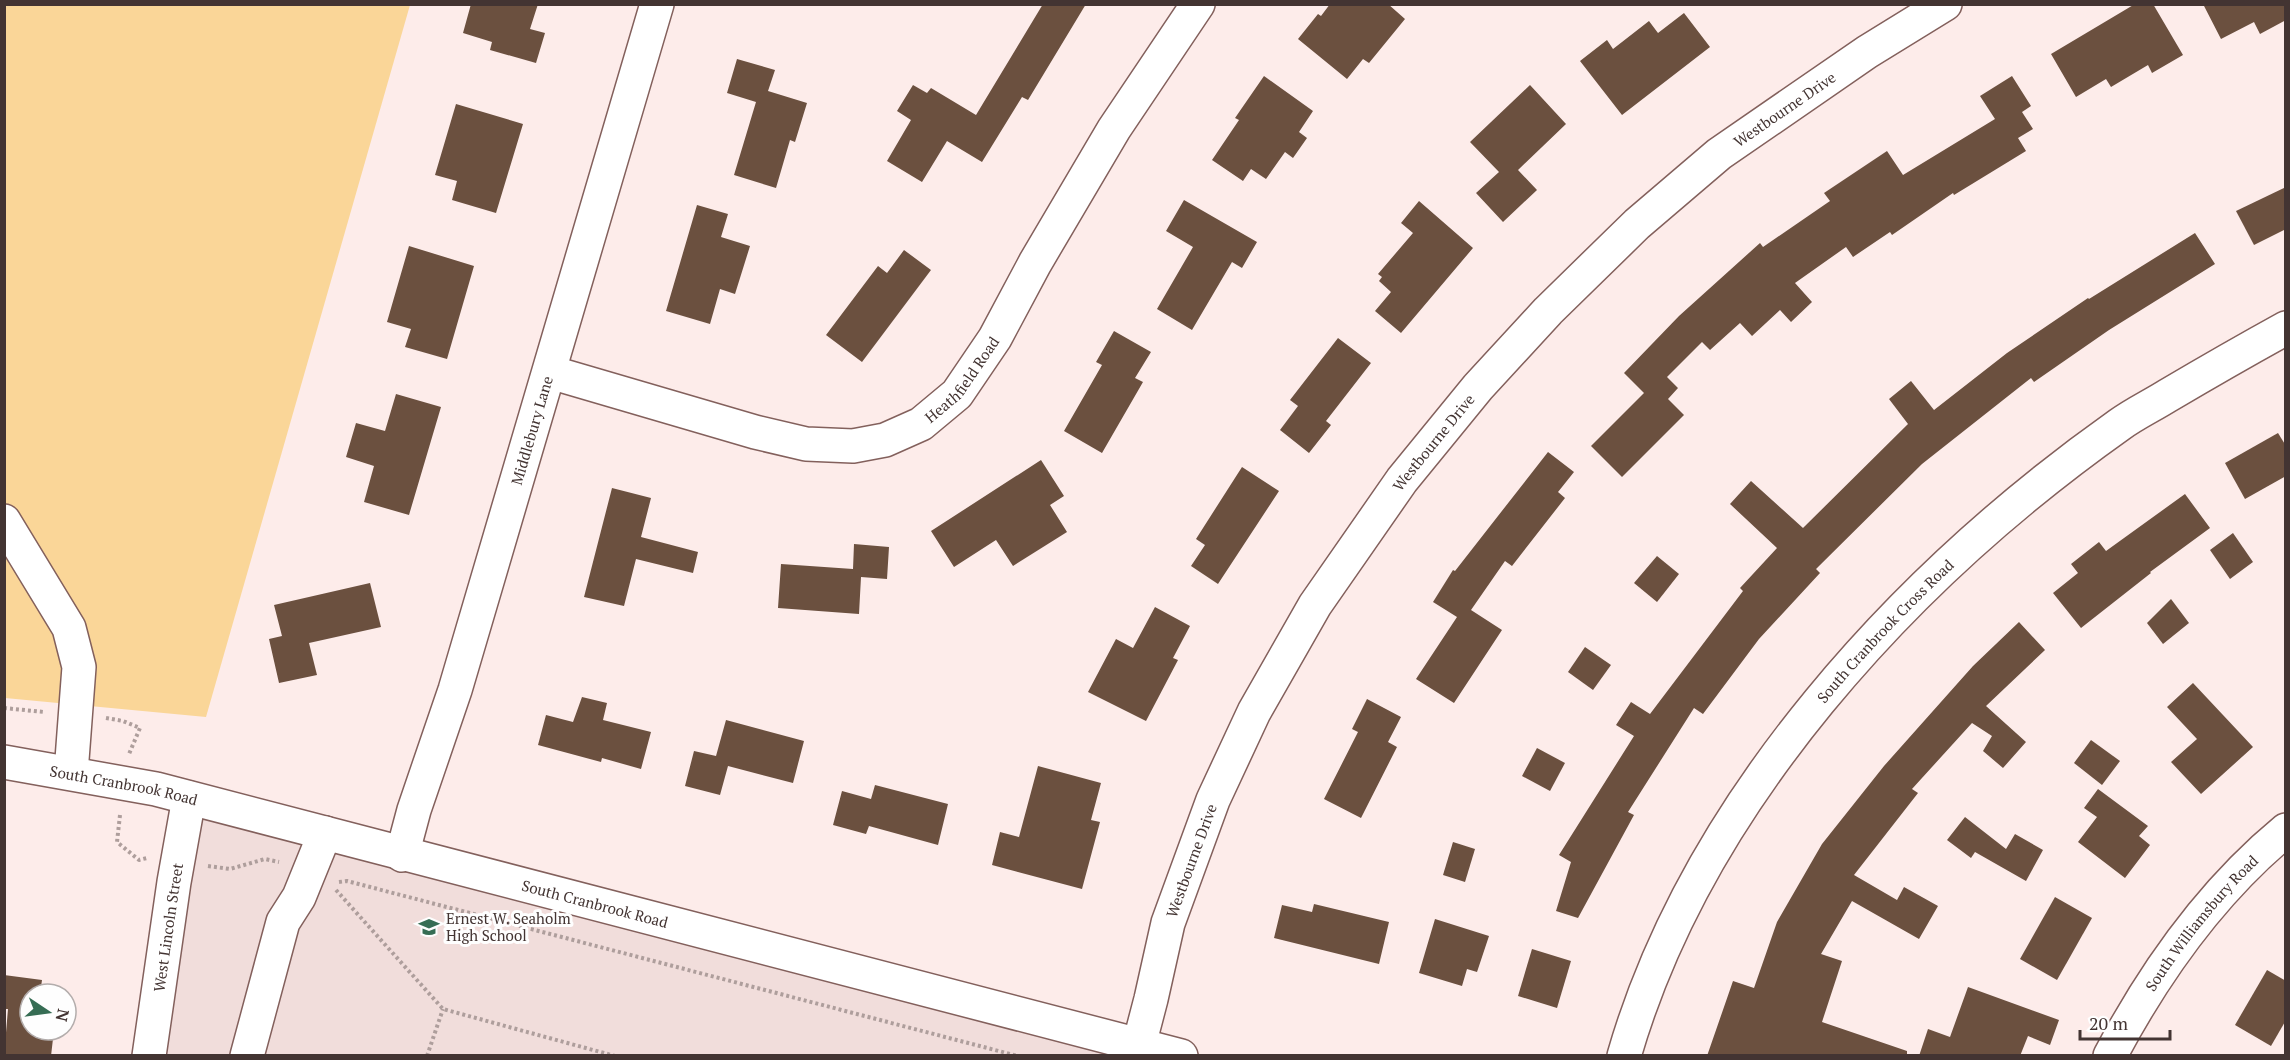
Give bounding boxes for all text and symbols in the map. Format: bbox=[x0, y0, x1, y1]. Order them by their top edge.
street label: Westbourne Drive bbox=[1729, 67, 1839, 151]
street label: Heathfield Road bbox=[920, 332, 1003, 427]
street label: Middlebury Lane bbox=[506, 374, 557, 487]
street label: Westbourne Drive bbox=[1388, 389, 1479, 494]
street label: South Cranbrook Cross Road bbox=[1812, 555, 1958, 707]
street label: South Cranbrook Road bbox=[48, 760, 200, 809]
street label: Westbourne Drive bbox=[1161, 801, 1221, 920]
street label: South Williamsbury Road bbox=[2140, 850, 2262, 995]
street label: West Lincoln Street bbox=[148, 861, 187, 993]
street label: South Cranbrook Road bbox=[520, 875, 670, 932]
place label: Ernest W. Seaholm High School bbox=[446, 908, 571, 945]
school or university icon: Ernest W. Seaholm High School bbox=[417, 915, 441, 939]
north arrow bbox=[18, 982, 78, 1042]
scale bar bbox=[2080, 1003, 2170, 1041]
text: N bbox=[51, 1007, 75, 1024]
text: 20 m bbox=[2089, 1011, 2129, 1035]

